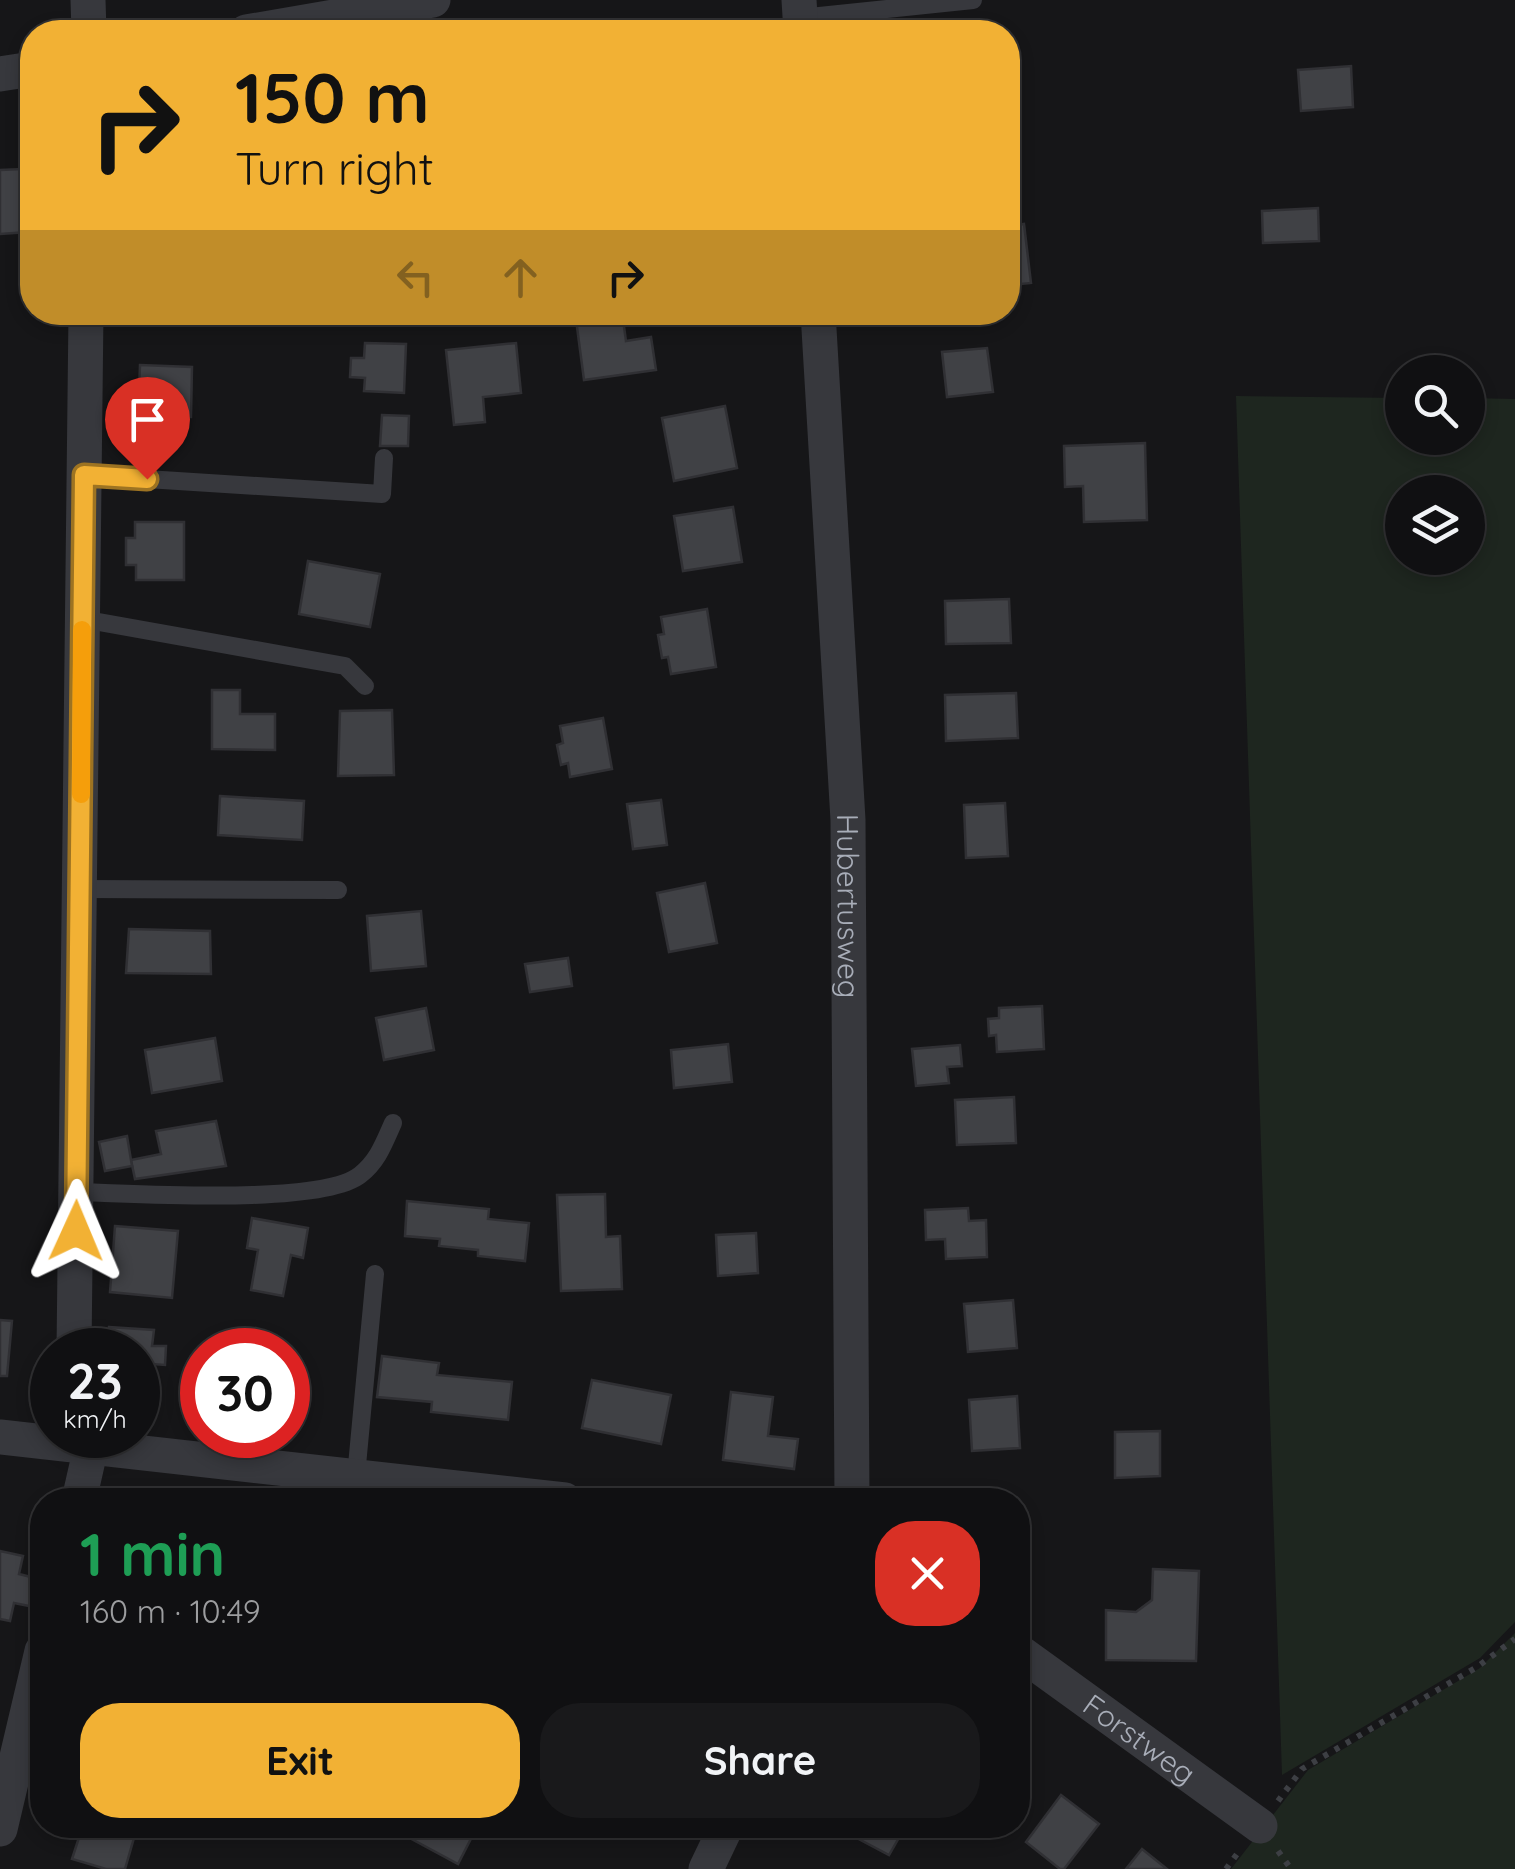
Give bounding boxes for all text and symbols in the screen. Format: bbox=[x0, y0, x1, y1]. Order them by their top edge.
text: 150 m bbox=[235, 53, 430, 141]
icon: right bbox=[70, 60, 200, 190]
text: Turn right bbox=[235, 140, 434, 196]
icon: left bbox=[388, 250, 443, 305]
icon: ahead bbox=[493, 250, 548, 305]
icon: right bbox=[598, 250, 653, 305]
map controls bbox=[1385, 355, 1485, 575]
button: search bbox=[1385, 355, 1485, 455]
pin bbox=[105, 377, 190, 480]
icon: arrive bbox=[120, 392, 175, 447]
button: layers bbox=[1385, 475, 1485, 575]
street label: Hubertusweg bbox=[829, 814, 868, 999]
position arrow bbox=[24, 1179, 128, 1283]
speed limit sign: 30 bbox=[180, 1328, 310, 1458]
text: 23 bbox=[67, 1349, 123, 1412]
text: km/h bbox=[63, 1403, 127, 1434]
text: 1 min bbox=[80, 1516, 225, 1591]
button: close bbox=[875, 1521, 980, 1626]
text: 160 m · 10:49 bbox=[80, 1591, 261, 1631]
street label: Forstweg bbox=[1076, 1685, 1203, 1792]
button: Exit bbox=[80, 1703, 520, 1818]
button: Share bbox=[540, 1703, 980, 1818]

